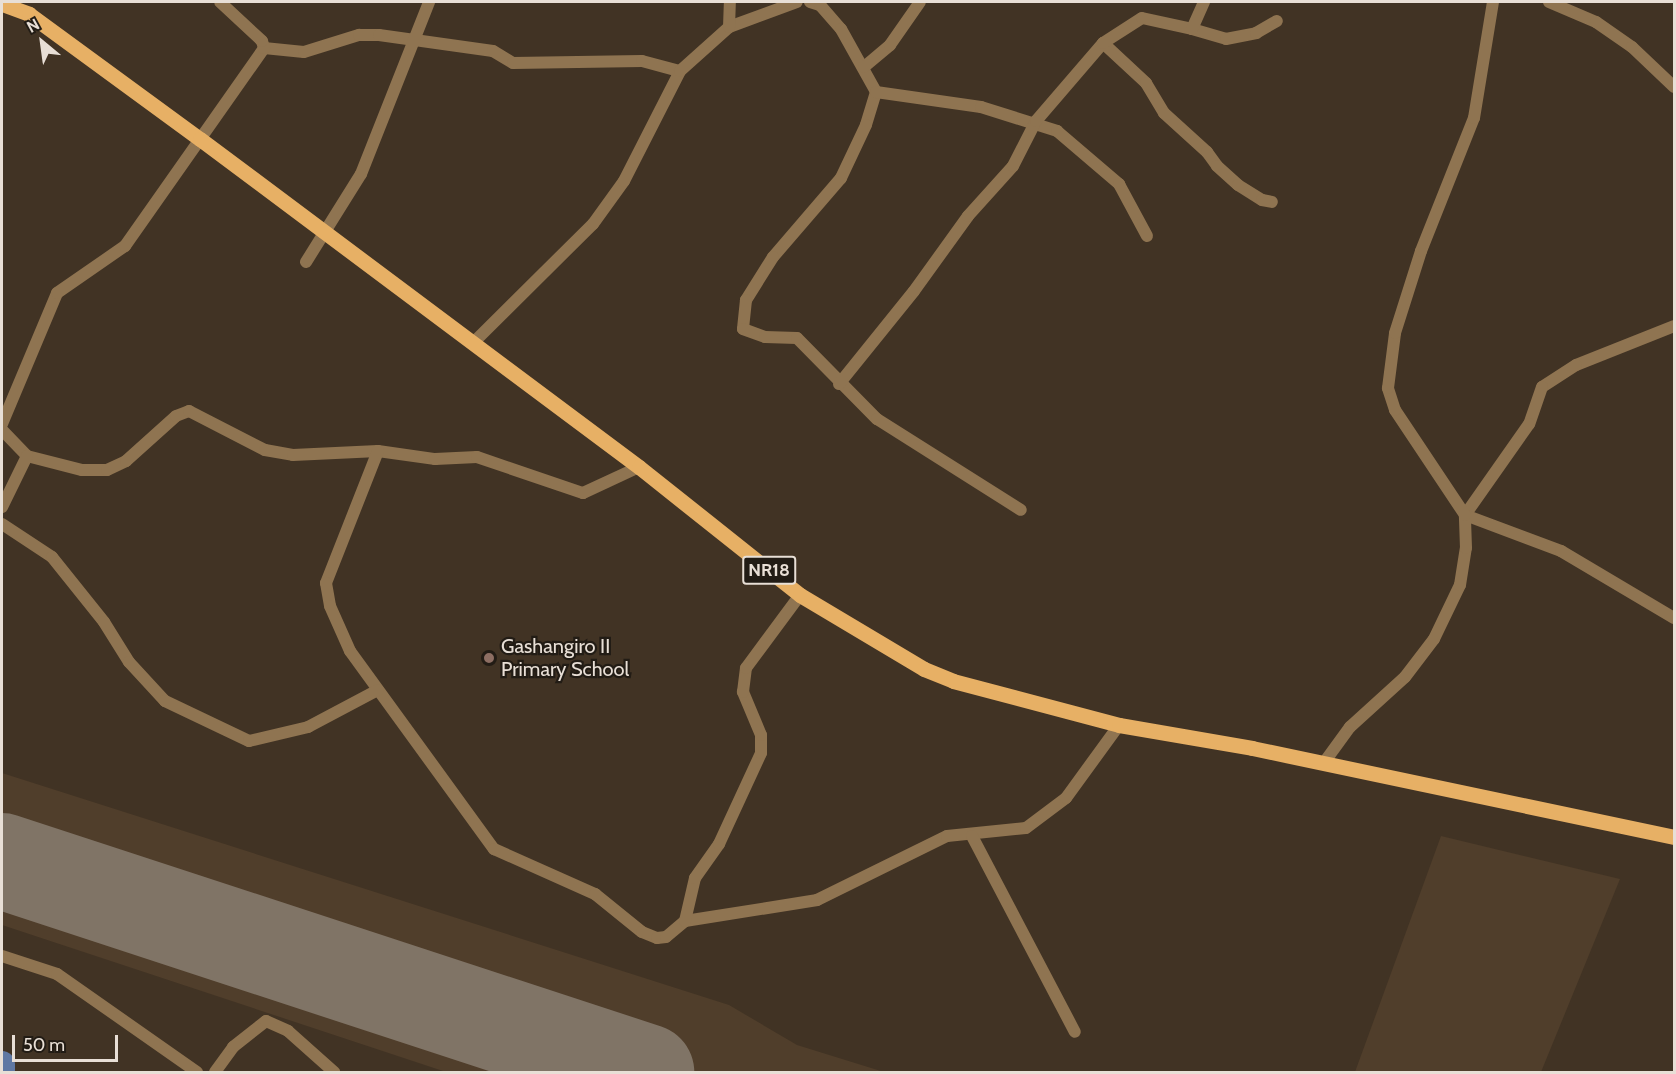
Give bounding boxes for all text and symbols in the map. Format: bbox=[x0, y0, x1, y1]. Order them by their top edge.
north arrow bbox=[12, 12, 72, 72]
text: N bbox=[23, 15, 43, 37]
road number: NR18 bbox=[742, 555, 796, 585]
place label: Gashangiro II Primary School bbox=[501, 634, 629, 681]
marker: Gashangiro II Primary School bbox=[482, 651, 496, 665]
scale bar bbox=[15, 1023, 122, 1061]
text: 50 m bbox=[23, 1034, 65, 1056]

